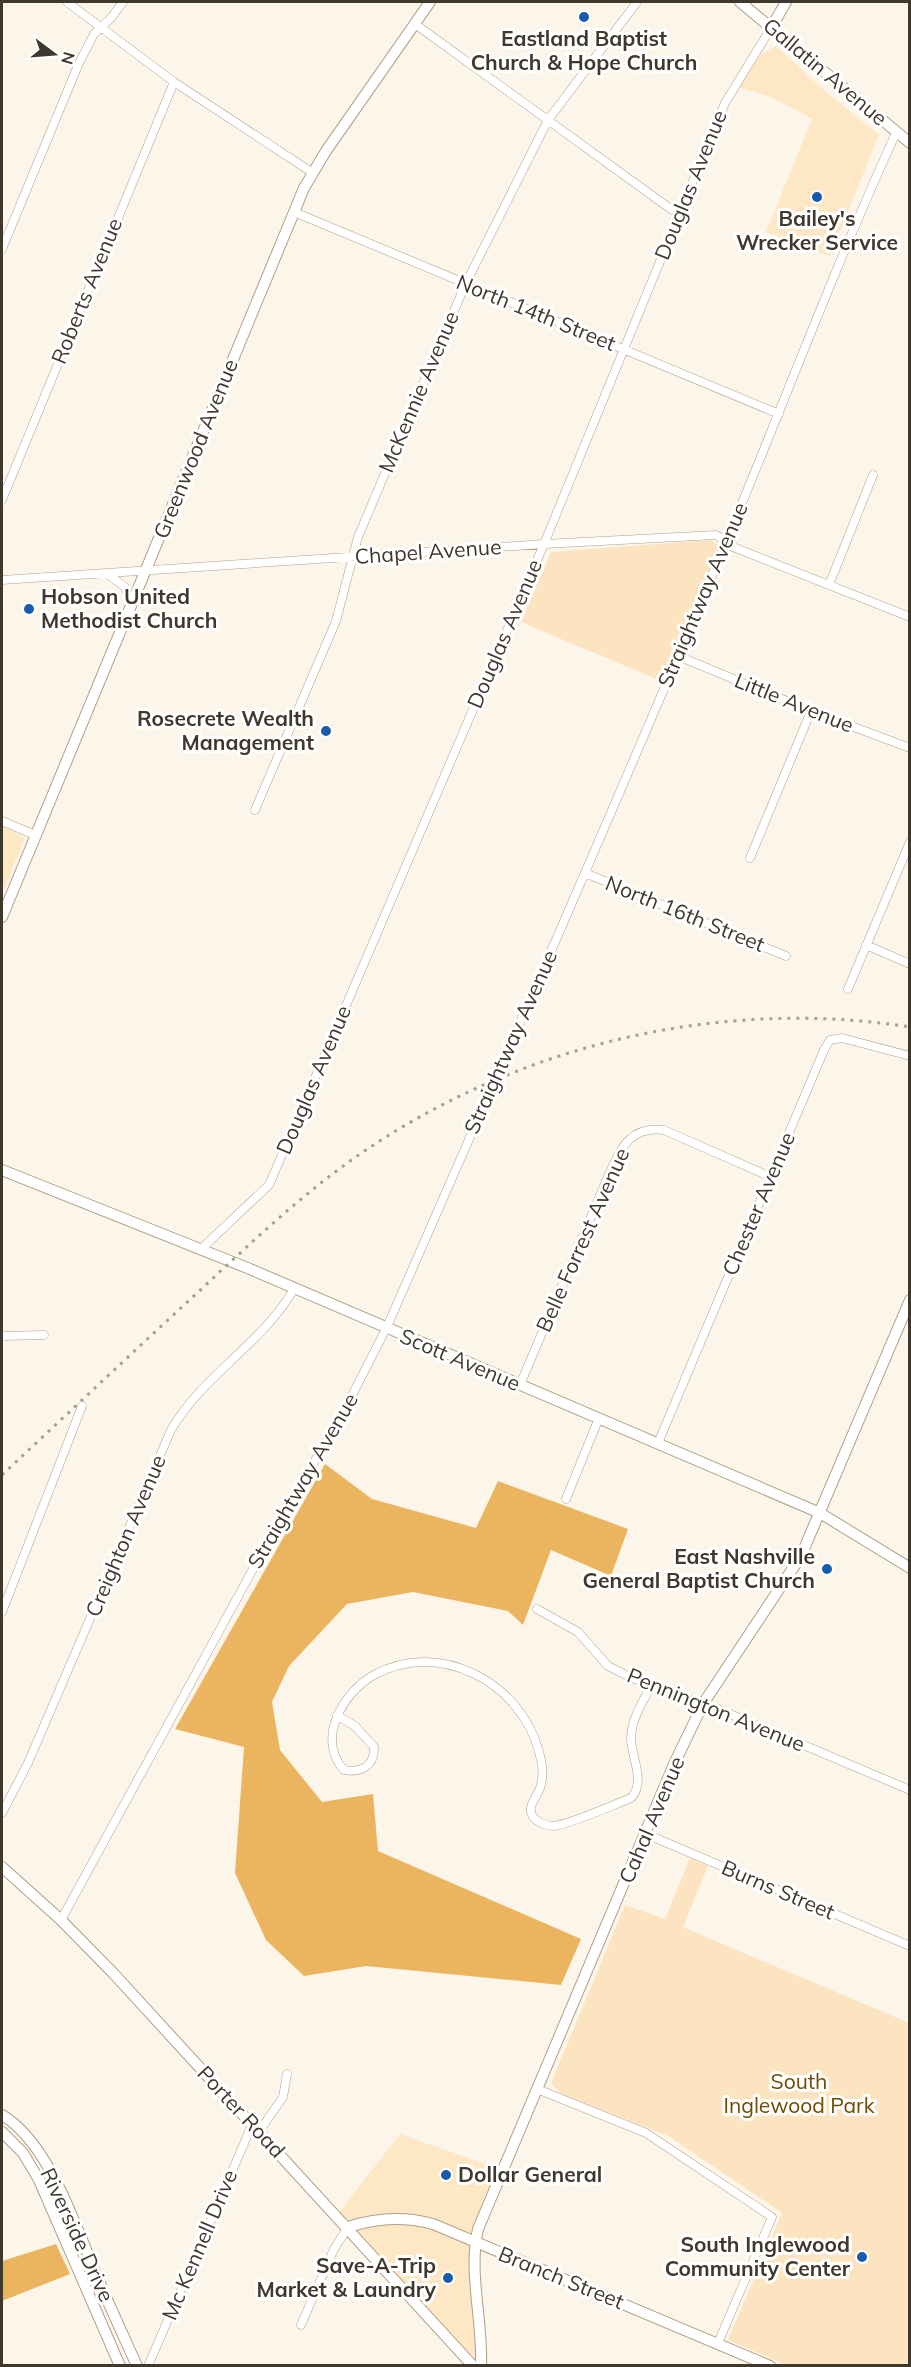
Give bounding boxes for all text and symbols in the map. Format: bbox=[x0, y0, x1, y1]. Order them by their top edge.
marker: Eastland Baptist Church & Hope Church bbox=[577, 10, 591, 24]
street label: Gallatin Avenue bbox=[758, 12, 893, 131]
north arrow bbox=[24, 24, 84, 84]
place label: Eastland Baptist Church & Hope Church bbox=[471, 25, 697, 75]
text: N bbox=[57, 50, 80, 67]
street label: Douglas Avenue bbox=[648, 106, 732, 263]
marker: Bailey's Wrecker Service bbox=[810, 190, 824, 204]
place label: Bailey's Wrecker Service bbox=[736, 205, 898, 255]
street label: Roberts Avenue bbox=[45, 214, 127, 367]
street label: North 14th Street bbox=[453, 268, 620, 356]
street label: McKennie Avenue bbox=[372, 307, 464, 476]
street label: Greenwood Avenue bbox=[147, 355, 243, 542]
street label: Straightway Avenue bbox=[651, 498, 753, 691]
street label: Chapel Avenue bbox=[354, 533, 502, 569]
street label: Douglas Avenue bbox=[461, 555, 547, 712]
place label: Hobson United Methodist Church bbox=[41, 583, 217, 633]
marker: Hobson United Methodist Church bbox=[22, 602, 36, 616]
street label: Little Avenue bbox=[731, 666, 858, 738]
place label: Rosecrete Wealth Management bbox=[137, 705, 314, 755]
marker: Rosecrete Wealth Management bbox=[319, 724, 333, 738]
street label: North 16th Street bbox=[602, 869, 769, 957]
street label: Straightway Avenue bbox=[458, 946, 562, 1137]
street label: Douglas Avenue bbox=[270, 1001, 356, 1158]
street label: Chester Avenue bbox=[716, 1128, 800, 1279]
street label: Belle Forrest Avenue bbox=[530, 1143, 634, 1336]
street label: Scott Avenue bbox=[396, 1322, 524, 1396]
street label: Straightway Avenue bbox=[241, 1388, 363, 1573]
street label: Creighton Avenue bbox=[79, 1451, 171, 1621]
place label: East Nashville General Baptist Church bbox=[582, 1543, 815, 1593]
marker: East Nashville General Baptist Church bbox=[820, 1562, 834, 1576]
street label: Pennington Avenue bbox=[624, 1662, 809, 1757]
street label: Cahal Avenue bbox=[613, 1752, 689, 1887]
street label: Burns Street bbox=[718, 1854, 839, 1925]
street label: Porter Road bbox=[192, 2060, 291, 2163]
park label: South Inglewood Park bbox=[723, 2068, 875, 2118]
place label: Dollar General bbox=[458, 2161, 602, 2187]
street label: Riverside Drive bbox=[35, 2163, 120, 2306]
street label: Mc Kennell Drive bbox=[156, 2166, 242, 2324]
marker: Dollar General bbox=[439, 2168, 453, 2182]
place label: South Inglewood Community Center bbox=[665, 2231, 851, 2281]
street label: Branch Street bbox=[495, 2240, 628, 2314]
marker: South Inglewood Community Center bbox=[855, 2250, 869, 2264]
place label: Save-A-Trip Market & Laundry bbox=[256, 2252, 437, 2302]
marker: Save-A-Trip Market & Laundry bbox=[441, 2271, 455, 2285]

